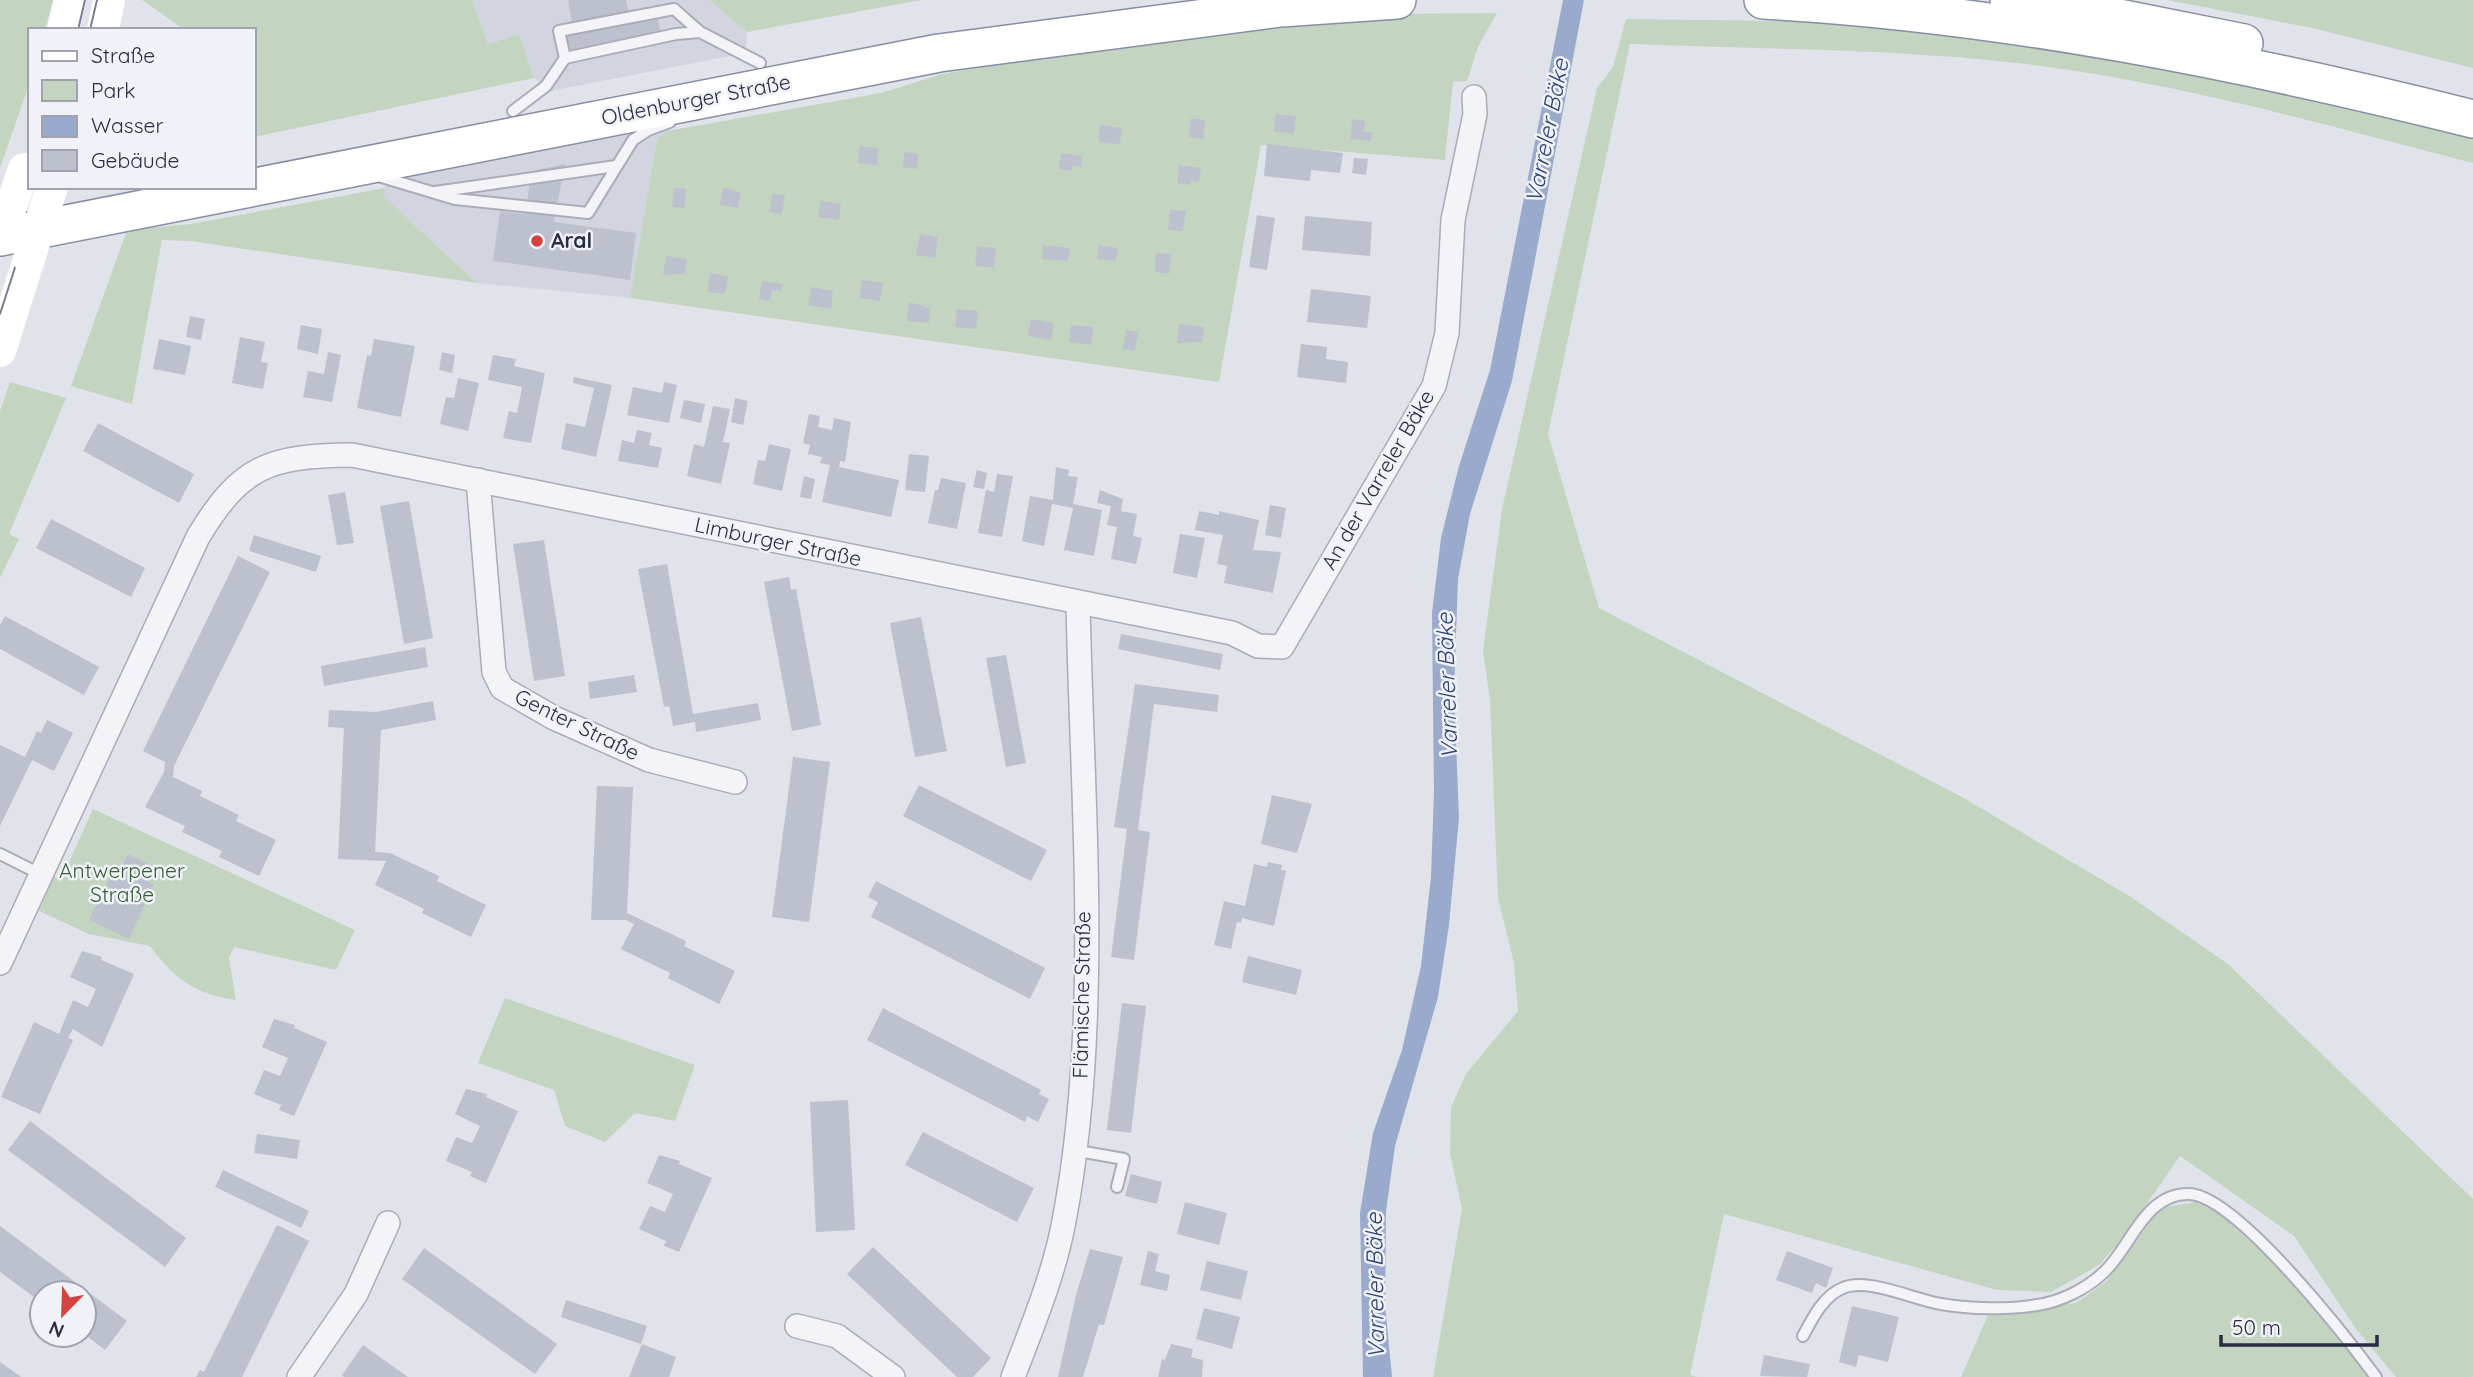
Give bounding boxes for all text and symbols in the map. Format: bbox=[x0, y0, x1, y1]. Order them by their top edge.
legend bbox=[28, 28, 256, 189]
text: Straße bbox=[91, 42, 155, 68]
water label: Varreler Bäke bbox=[1518, 55, 1575, 205]
street label: Oldenburger Straße bbox=[599, 68, 793, 130]
text: Park bbox=[91, 77, 135, 103]
text: Wasser bbox=[91, 112, 163, 138]
text: Gebäude bbox=[91, 147, 179, 173]
place label: Aral bbox=[551, 227, 592, 253]
marker: Aral bbox=[529, 233, 545, 249]
street label: An der Varreler Bäke bbox=[1315, 385, 1439, 574]
street label: Limburger Straße bbox=[693, 511, 864, 571]
water label: Varreler Bäke bbox=[1429, 612, 1464, 759]
street label: Genter Straße bbox=[511, 683, 644, 765]
park label: Antwerpener Straße bbox=[59, 857, 185, 907]
street label: Flämische Straße bbox=[1067, 911, 1095, 1079]
water label: Varreler Bäke bbox=[1359, 1212, 1390, 1359]
north arrow bbox=[28, 1279, 98, 1349]
scale bar bbox=[2221, 1304, 2377, 1348]
text: 50 m bbox=[2232, 1314, 2281, 1340]
text: N bbox=[45, 1316, 67, 1343]

